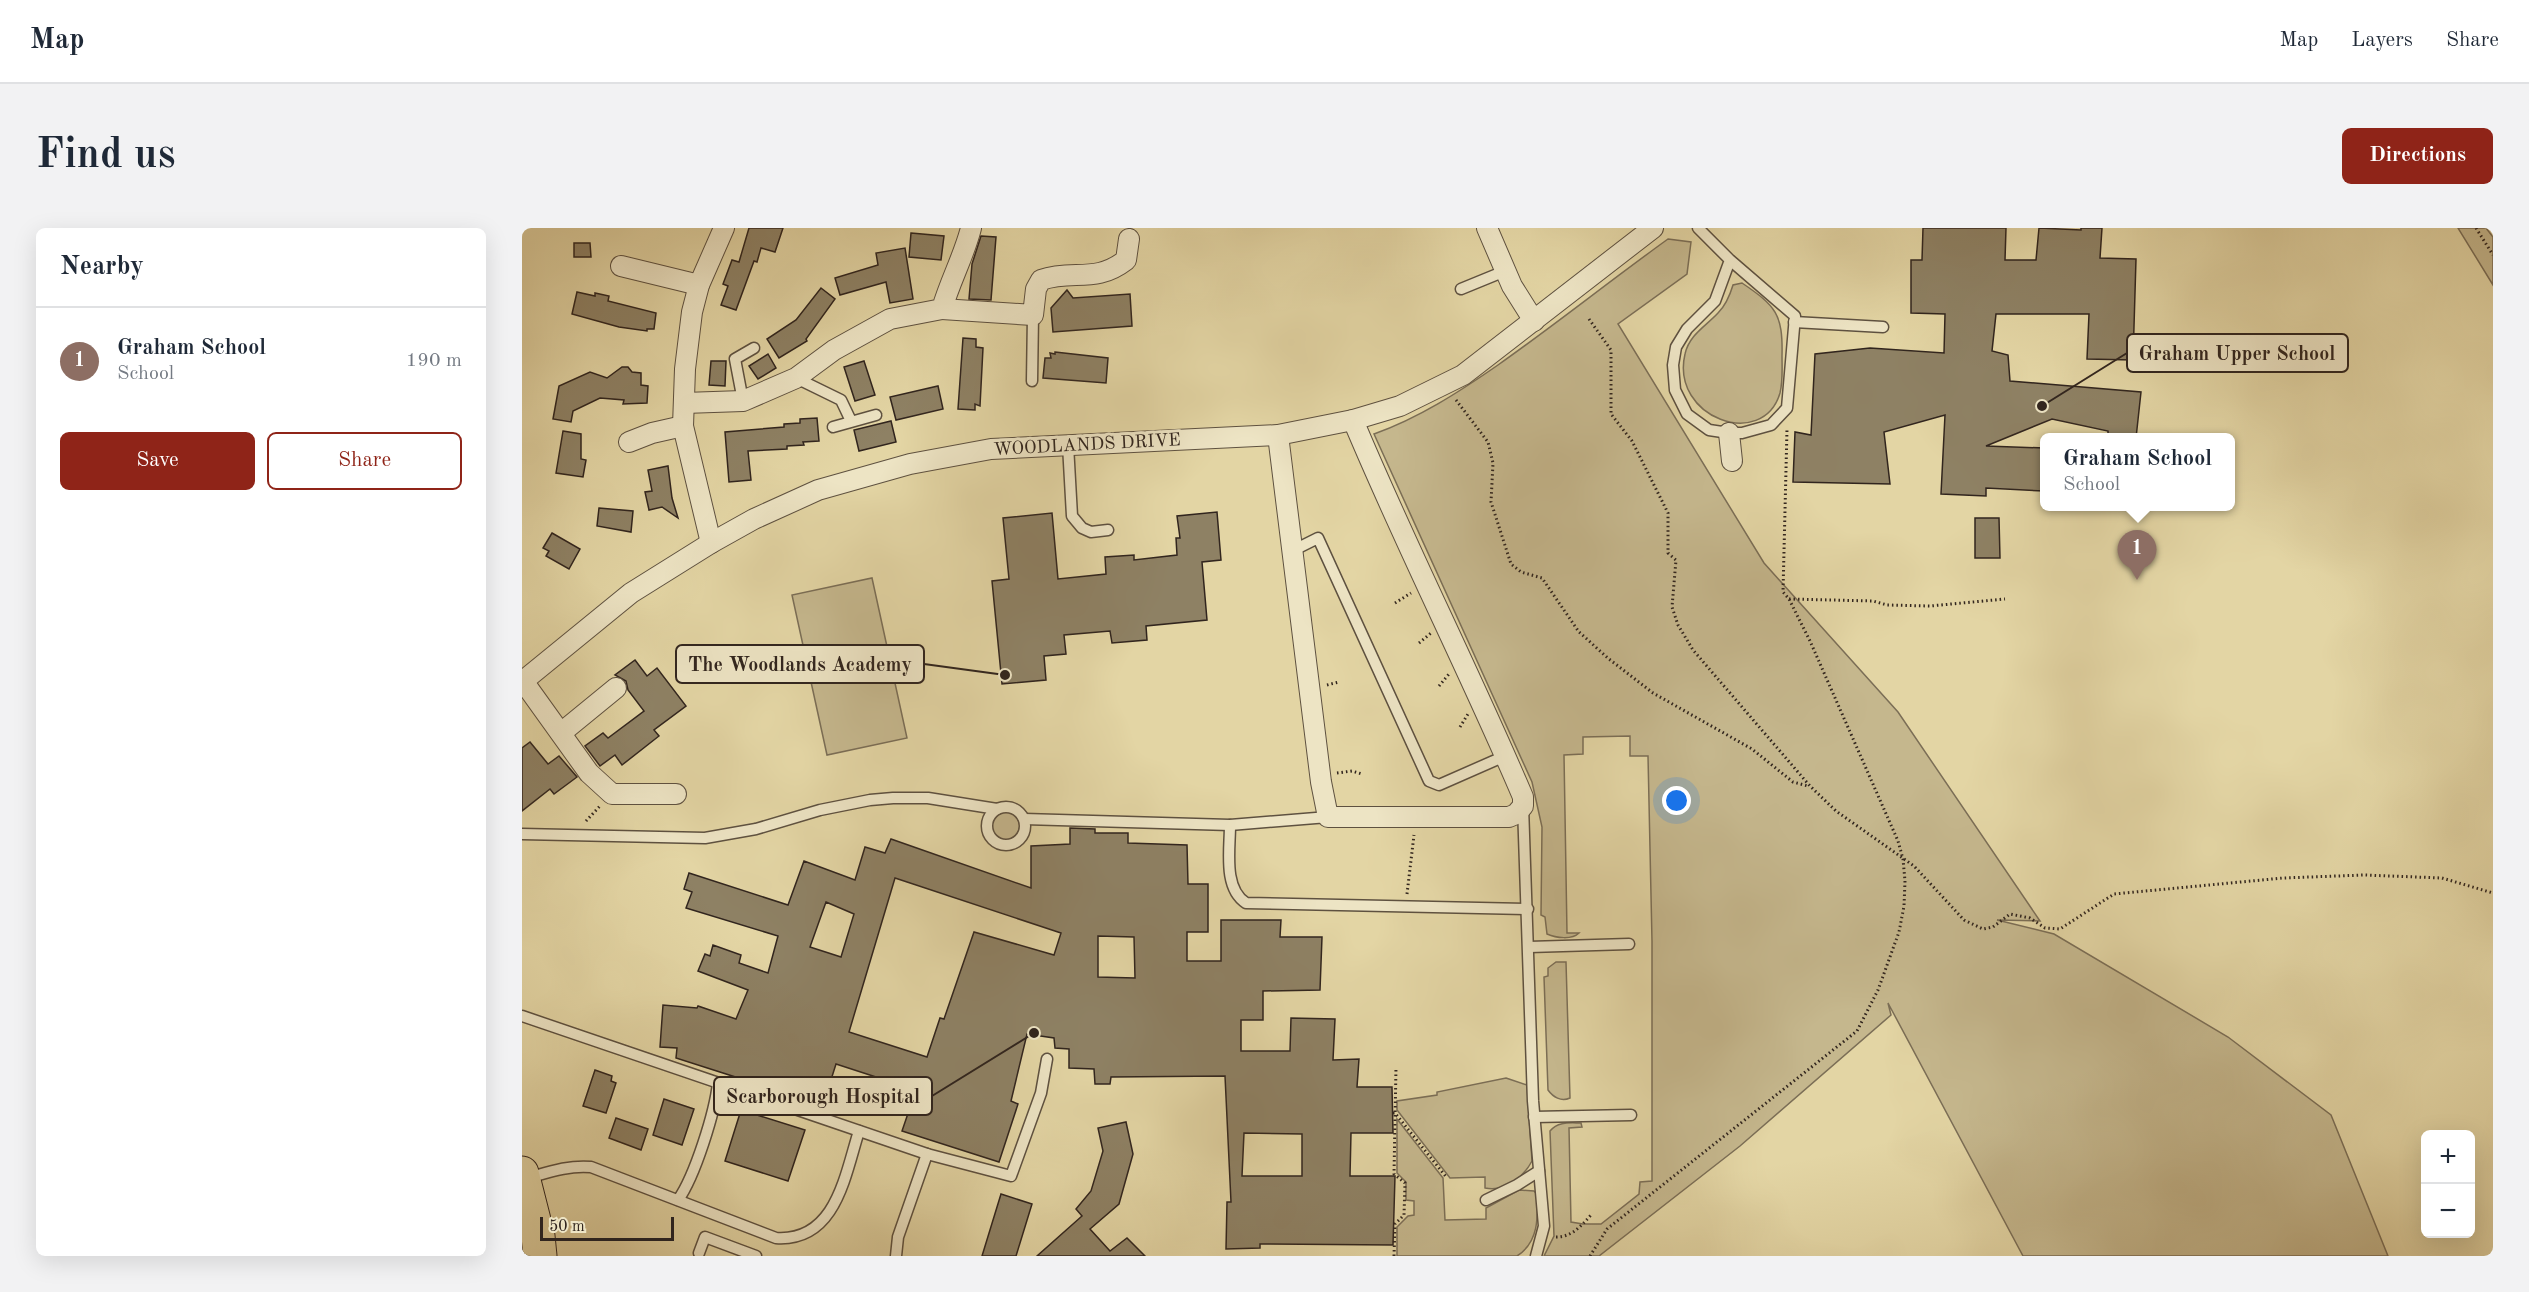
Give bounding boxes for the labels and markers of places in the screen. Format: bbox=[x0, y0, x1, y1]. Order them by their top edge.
callout: Graham Upper School bbox=[2127, 334, 2348, 372]
pin: 1 bbox=[2118, 530, 2156, 580]
callout: The Woodlands Academy bbox=[676, 645, 924, 683]
callout: Scarborough Hospital bbox=[714, 1077, 932, 1115]

